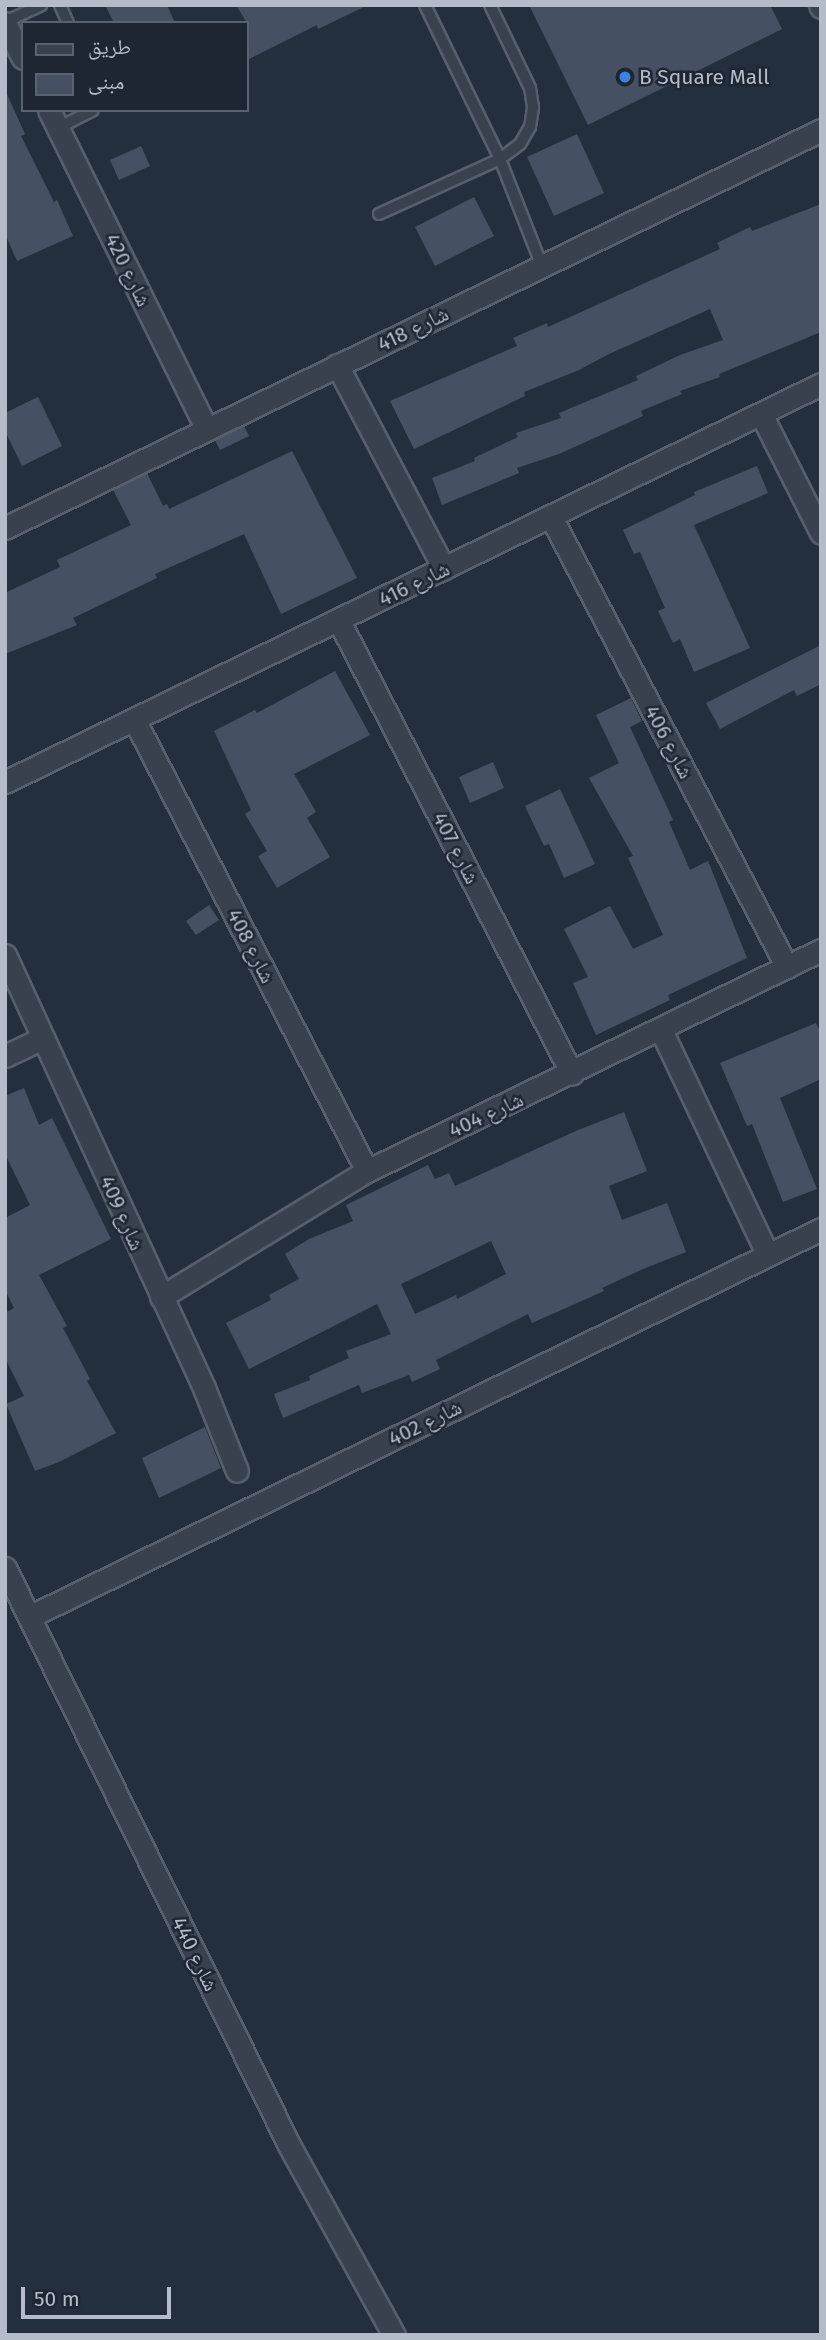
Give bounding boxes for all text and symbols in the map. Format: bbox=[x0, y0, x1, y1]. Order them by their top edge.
legend bbox=[21, 21, 248, 112]
text: طريق bbox=[88, 34, 131, 60]
place label: B Square Mall bbox=[639, 64, 769, 90]
text: مبنى bbox=[88, 69, 124, 95]
marker: B Square Mall bbox=[617, 69, 633, 85]
street label: شارع 420 bbox=[100, 229, 156, 311]
street label: شارع 418 bbox=[373, 301, 453, 357]
street label: شارع 416 bbox=[374, 556, 454, 612]
street label: شارع 406 bbox=[639, 701, 699, 783]
street label: شارع 407 bbox=[427, 808, 485, 888]
street label: شارع 408 bbox=[222, 905, 280, 987]
street label: شارع 404 bbox=[445, 1087, 527, 1143]
street label: شارع 409 bbox=[94, 1172, 150, 1254]
street label: شارع 402 bbox=[384, 1394, 466, 1452]
street label: شارع 440 bbox=[166, 1913, 224, 1995]
scale bar bbox=[24, 2274, 175, 2318]
text: 50 m bbox=[34, 2286, 80, 2312]

